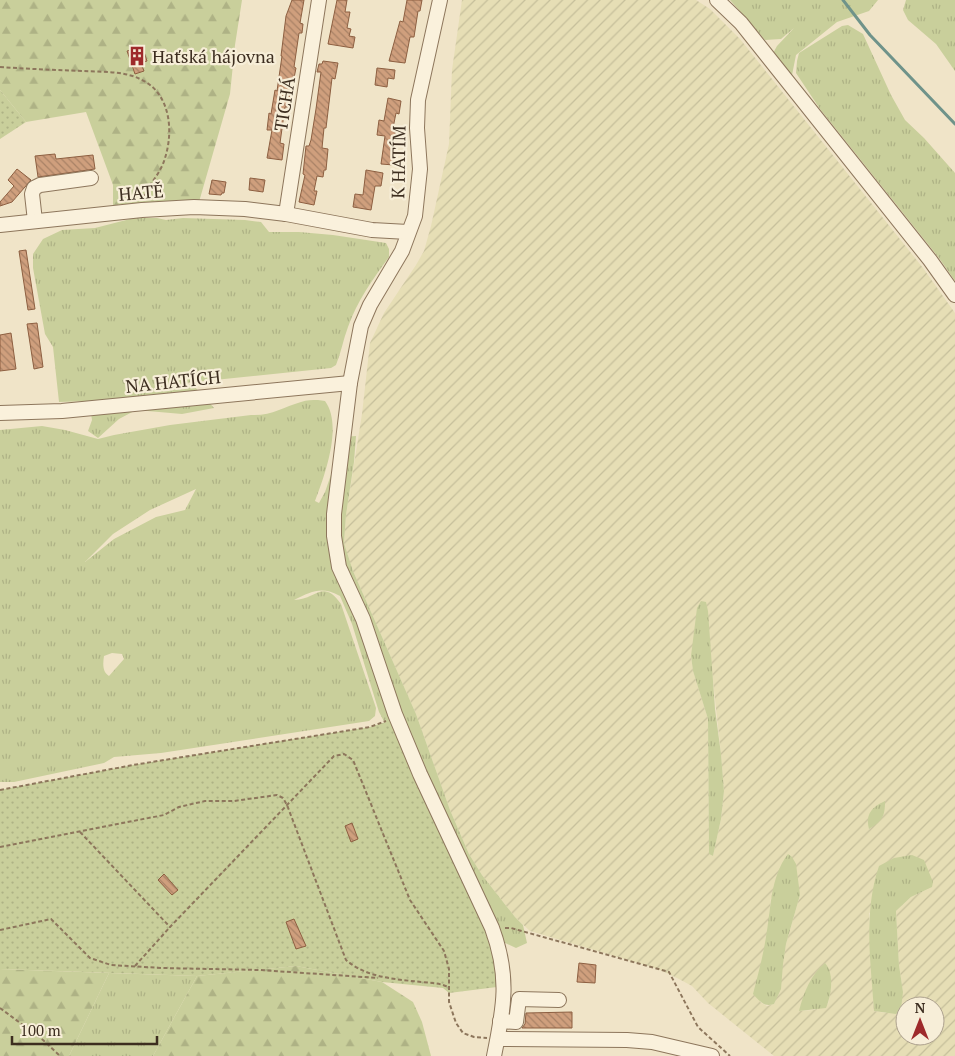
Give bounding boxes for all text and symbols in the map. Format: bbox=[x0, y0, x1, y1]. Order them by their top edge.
place label: Haťská hájovna bbox=[152, 44, 275, 68]
building icon: Haťská hájovna bbox=[126, 45, 148, 67]
street label: TICHÁ bbox=[268, 75, 300, 133]
street label: K HATÍM bbox=[385, 125, 411, 199]
street label: HATĚ bbox=[117, 178, 165, 206]
street label: NA HATÍCH bbox=[124, 364, 222, 398]
north arrow bbox=[895, 996, 945, 1046]
text: N bbox=[915, 998, 926, 1017]
scale bar bbox=[12, 1014, 158, 1046]
text: 100 m bbox=[20, 1020, 61, 1040]

